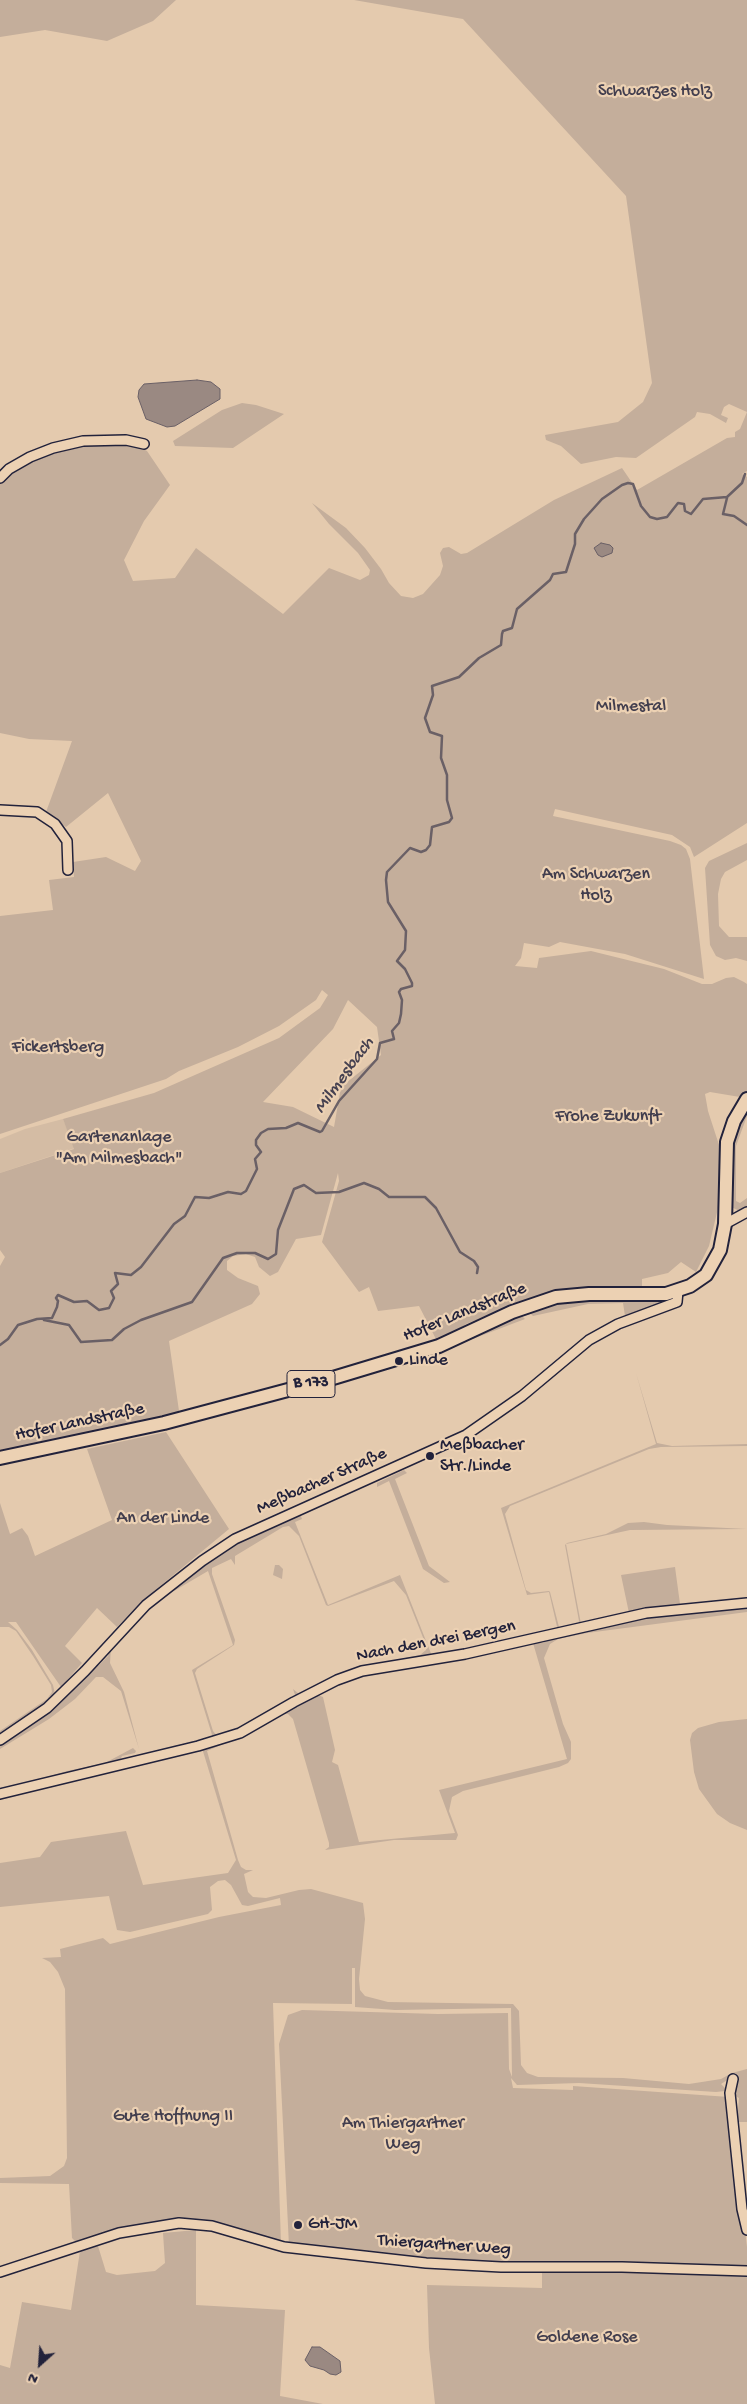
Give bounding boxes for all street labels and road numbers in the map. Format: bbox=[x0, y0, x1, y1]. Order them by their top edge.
street label: Hofer Landstraße bbox=[400, 1278, 530, 1348]
road number: B 173 bbox=[287, 1370, 335, 1398]
street label: Hofer Landstraße bbox=[14, 1399, 146, 1447]
street label: Meßbacher Straße bbox=[254, 1444, 390, 1520]
street label: Nach den drei Bergen bbox=[355, 1616, 517, 1668]
street label: Thiergartner Weg bbox=[377, 2231, 511, 2261]

